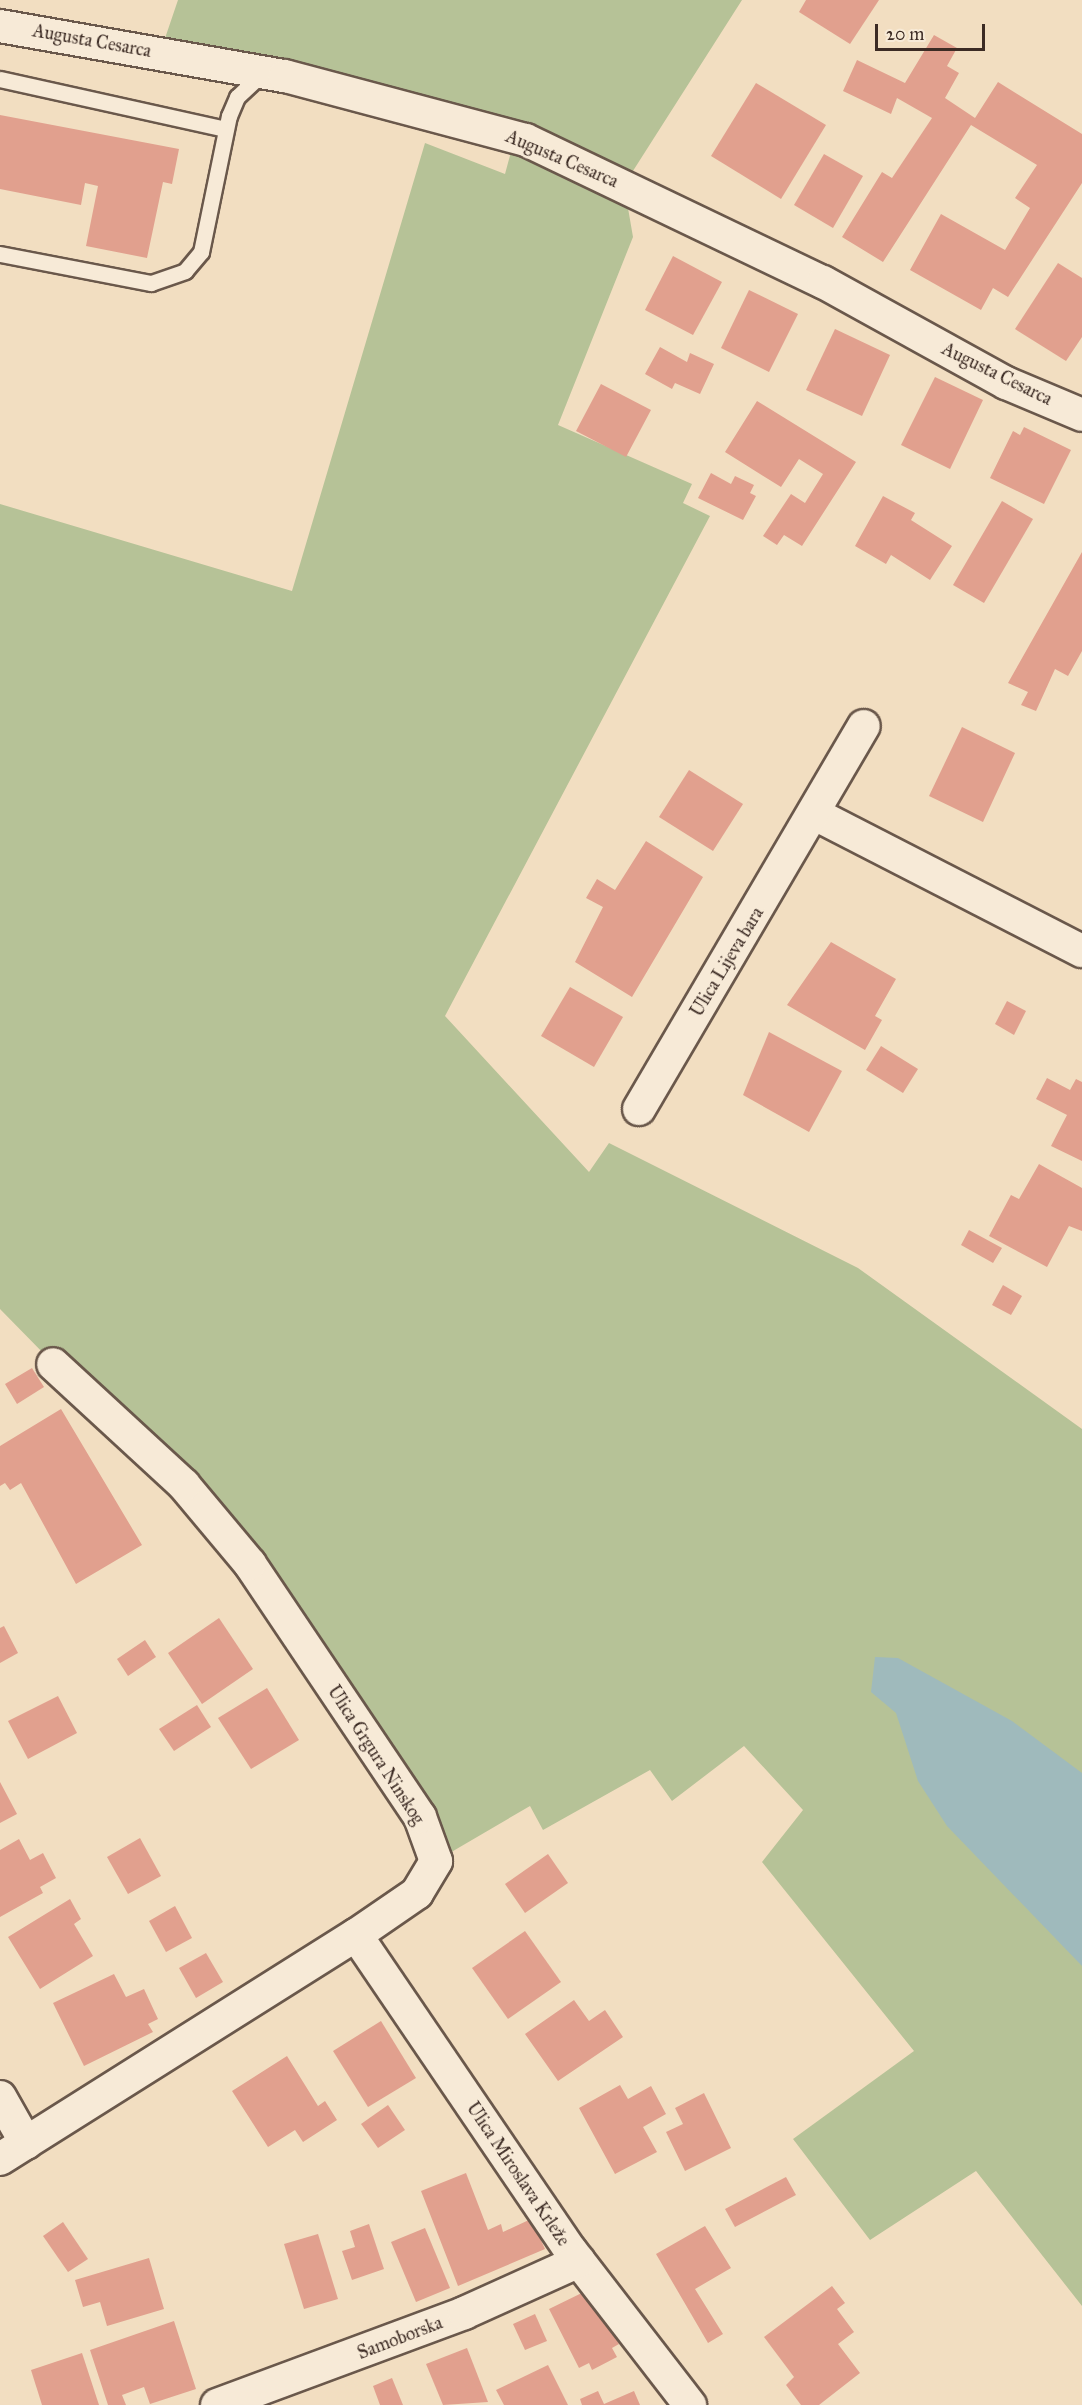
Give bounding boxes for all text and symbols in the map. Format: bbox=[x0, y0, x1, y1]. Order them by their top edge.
scale bar bbox=[878, 12, 988, 50]
street label: Augusta Cesarca bbox=[31, 20, 153, 62]
text: 20 m bbox=[886, 23, 924, 45]
street label: Augusta Cesarca bbox=[503, 126, 621, 192]
street label: Augusta Cesarca bbox=[938, 338, 1056, 410]
street label: Ulica Lijeva bara bbox=[686, 903, 768, 1021]
street label: Ulica Grgura Ninskog bbox=[323, 1681, 429, 1829]
street label: Ulica Miroslava Krleže bbox=[462, 2098, 574, 2250]
street label: Samoborska bbox=[354, 2312, 446, 2364]

